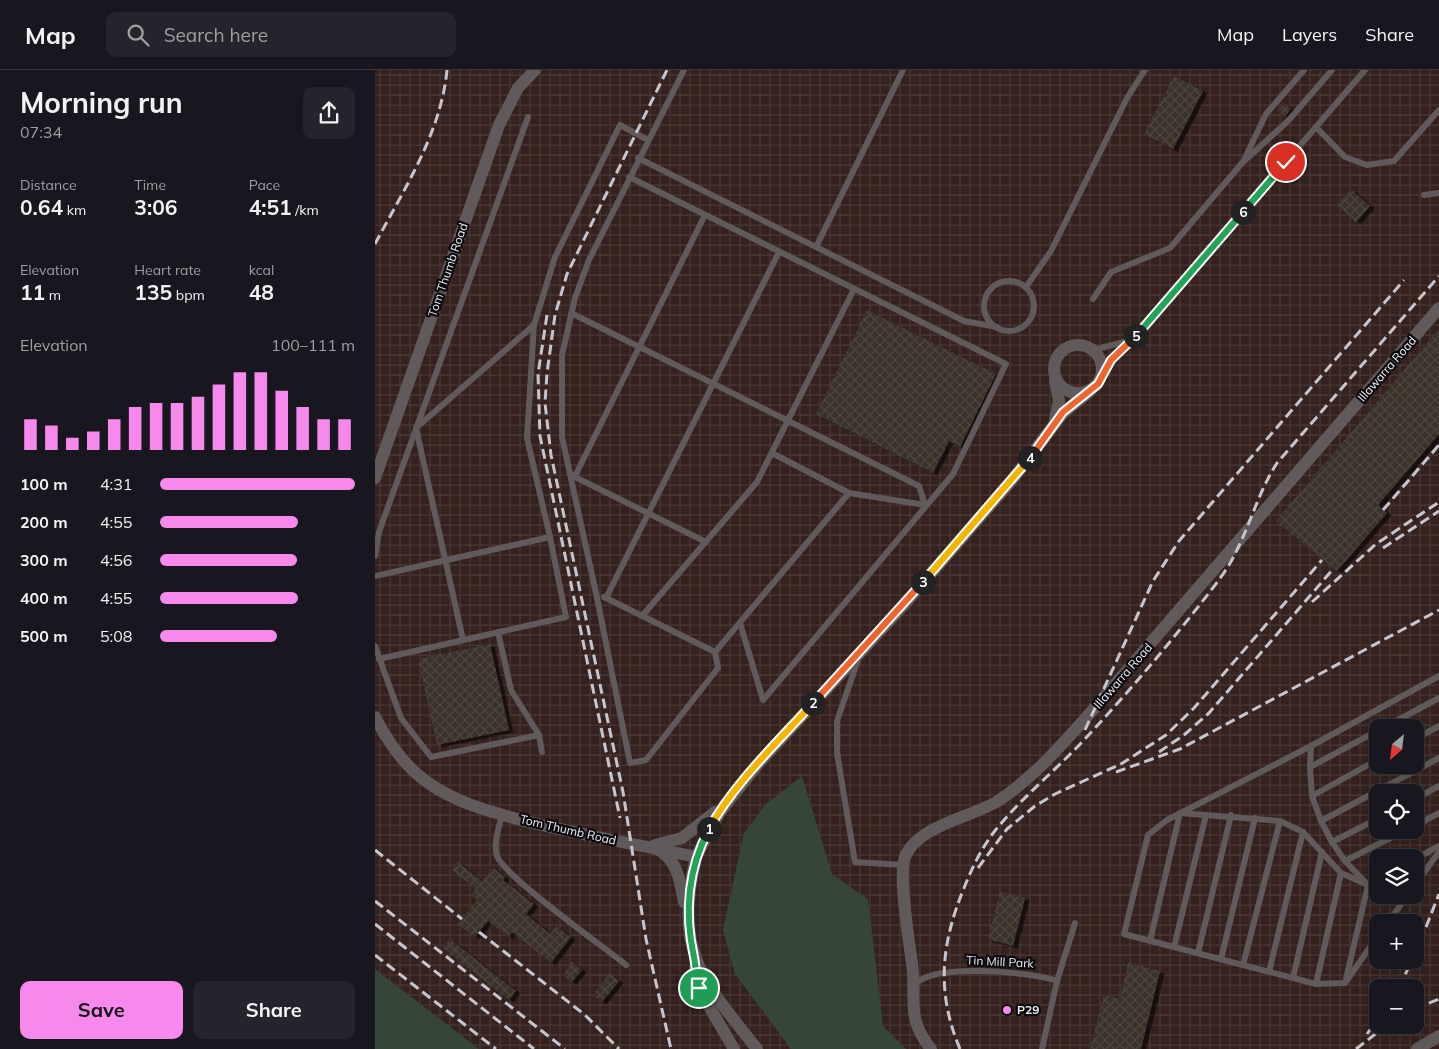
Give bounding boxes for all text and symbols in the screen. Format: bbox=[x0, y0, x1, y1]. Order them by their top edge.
search box bbox=[106, 12, 456, 57]
text: Map bbox=[25, 20, 76, 50]
icon: search bbox=[124, 21, 152, 49]
text: Search here bbox=[164, 23, 268, 47]
text: Map bbox=[1217, 23, 1254, 46]
text: Layers bbox=[1282, 23, 1337, 46]
text: Share bbox=[1365, 23, 1414, 46]
text: Morning run bbox=[20, 85, 183, 120]
button: share bbox=[303, 87, 355, 139]
text: 07:34 bbox=[20, 122, 62, 142]
pin bbox=[1265, 141, 1307, 183]
icon: check bbox=[1272, 148, 1300, 176]
text: Distance bbox=[20, 176, 77, 194]
text: Time bbox=[134, 176, 166, 194]
text: Pace bbox=[249, 176, 280, 194]
text: 0.64 bbox=[20, 194, 63, 220]
text: 3:06 bbox=[134, 194, 177, 220]
text: 4:51 bbox=[249, 194, 292, 220]
pin: 6 bbox=[1231, 200, 1255, 224]
text: km bbox=[63, 201, 86, 219]
text: /km bbox=[292, 201, 319, 219]
text: 6 bbox=[1239, 203, 1248, 221]
street label: Tom Thumb Road bbox=[424, 221, 471, 319]
text: Elevation bbox=[20, 261, 79, 279]
text: Heart rate bbox=[134, 261, 201, 279]
text: kcal bbox=[249, 261, 274, 279]
text: 11 bbox=[20, 279, 45, 305]
text: 135 bbox=[134, 279, 172, 305]
text: 48 bbox=[249, 279, 274, 305]
text: m bbox=[45, 286, 61, 304]
text: bpm bbox=[172, 286, 205, 304]
pin: 5 bbox=[1123, 324, 1149, 348]
text: 5 bbox=[1132, 327, 1141, 345]
street label: Illawarra Road bbox=[1354, 333, 1419, 404]
text: Elevation bbox=[20, 335, 88, 355]
text: 100–111 m bbox=[271, 335, 355, 355]
pin: 4 bbox=[1017, 446, 1043, 470]
text: 4 bbox=[1026, 449, 1035, 467]
text: 100 m bbox=[20, 474, 68, 494]
text: 4:31 bbox=[100, 474, 132, 494]
text: 200 m bbox=[20, 512, 68, 532]
text: 4:55 bbox=[100, 512, 132, 532]
text: 300 m bbox=[20, 550, 68, 570]
text: 4:56 bbox=[100, 550, 132, 570]
pin: 3 bbox=[911, 570, 935, 594]
text: 3 bbox=[919, 573, 928, 591]
text: 400 m bbox=[20, 588, 68, 608]
text: 4:55 bbox=[100, 588, 132, 608]
text: 500 m bbox=[20, 626, 68, 646]
text: 5:08 bbox=[100, 626, 132, 646]
street label: Illawarra Road bbox=[1090, 640, 1155, 711]
pin: 2 bbox=[801, 690, 825, 716]
text: 2 bbox=[809, 694, 818, 712]
north arrow bbox=[1369, 719, 1424, 774]
map controls bbox=[1369, 719, 1424, 1034]
button: locate bbox=[1369, 784, 1424, 839]
street label: Tom Thumb Road bbox=[519, 811, 618, 848]
pin: 1 bbox=[697, 816, 721, 842]
text: 1 bbox=[705, 820, 714, 838]
button: layers bbox=[1369, 849, 1424, 904]
button: + bbox=[1369, 914, 1424, 969]
street label: Tin Mill Park bbox=[966, 952, 1035, 971]
pin bbox=[678, 967, 720, 1009]
icon: arrive bbox=[685, 974, 713, 1002]
button: − bbox=[1369, 979, 1424, 1034]
button: Save bbox=[20, 981, 183, 1039]
button: Share bbox=[193, 981, 355, 1039]
place label: P29 bbox=[1017, 1002, 1039, 1017]
marker: P29 bbox=[1001, 1004, 1013, 1016]

